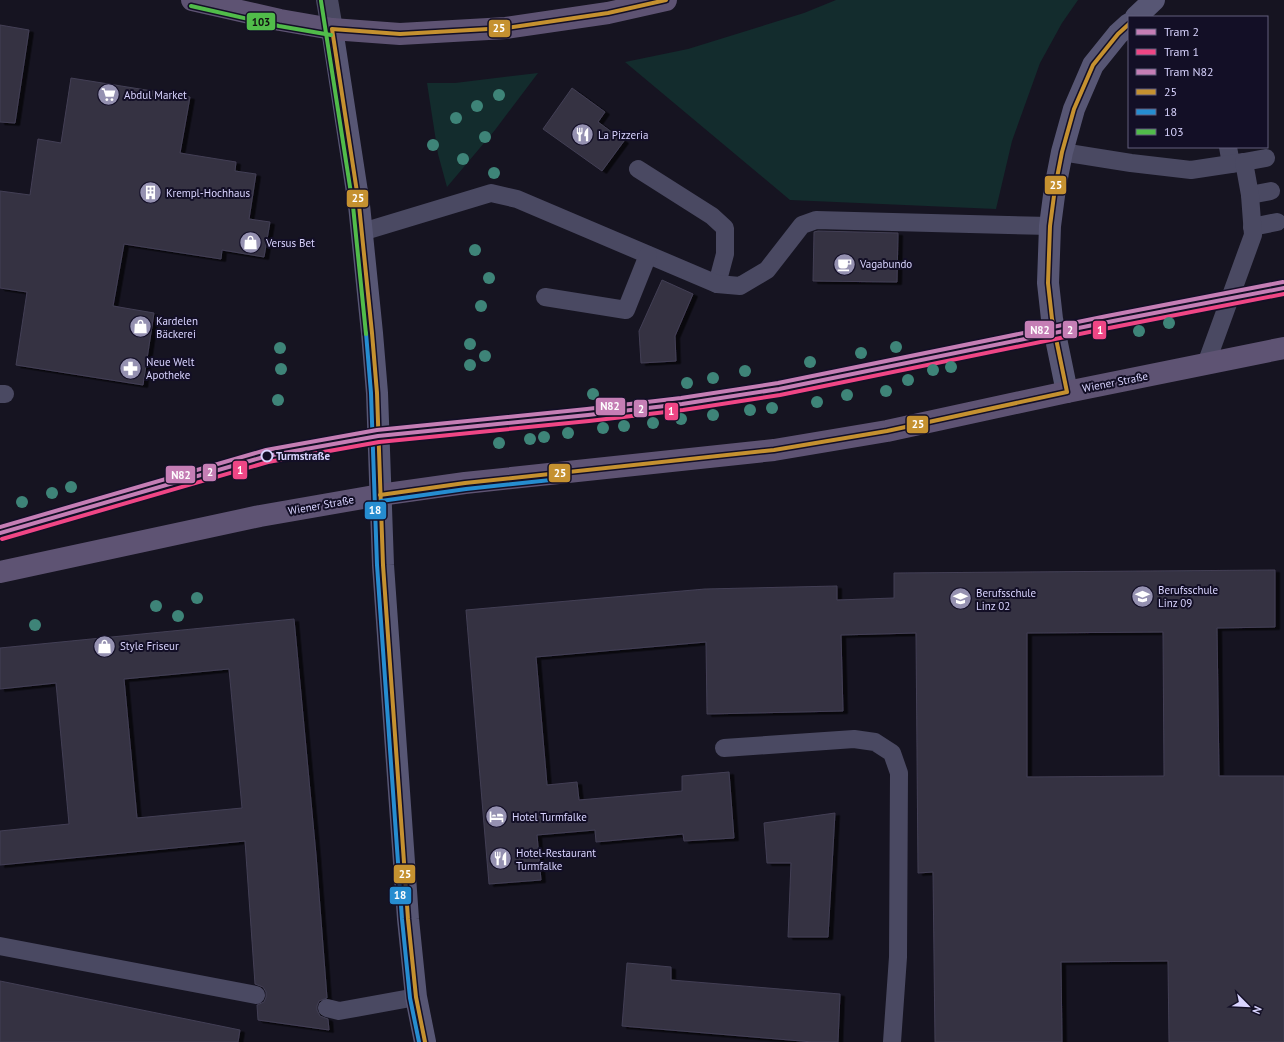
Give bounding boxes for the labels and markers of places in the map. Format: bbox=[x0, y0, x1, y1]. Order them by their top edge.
supermarket icon: Abdul Market bbox=[96, 82, 122, 108]
place label: Abdul Market bbox=[124, 88, 187, 102]
restaurant icon: La Pizzeria bbox=[570, 122, 596, 148]
place label: La Pizzeria bbox=[598, 128, 648, 142]
building icon: Krempl-Hochhaus bbox=[137, 180, 163, 206]
place label: Krempl-Hochhaus bbox=[166, 186, 250, 200]
shop icon: Versus Bet bbox=[237, 230, 263, 256]
place label: Versus Bet bbox=[265, 236, 315, 250]
cafe icon: Vagabundo bbox=[831, 251, 857, 277]
place label: Vagabundo bbox=[859, 257, 912, 271]
shop icon: Kardelen Bäckerei bbox=[128, 314, 154, 340]
place label: Kardelen Bäckerei bbox=[156, 314, 198, 341]
pharmacy icon: Neue Welt Apotheke bbox=[117, 355, 143, 381]
place label: Neue Welt Apotheke bbox=[146, 355, 195, 382]
marker: Turmstraße bbox=[260, 449, 274, 463]
place label: Turmstraße bbox=[276, 449, 330, 463]
school or university icon: Berufsschule Linz 09 bbox=[1129, 583, 1155, 609]
place label: Berufsschule Linz 09 bbox=[1158, 583, 1219, 610]
school or university icon: Berufsschule Linz 02 bbox=[947, 586, 973, 612]
place label: Berufsschule Linz 02 bbox=[976, 586, 1037, 613]
shop icon: Style Friseur bbox=[92, 633, 118, 659]
place label: Style Friseur bbox=[120, 639, 179, 653]
hotel icon: Hotel Turmfalke bbox=[484, 804, 510, 830]
place label: Hotel Turmfalke bbox=[512, 810, 587, 824]
restaurant icon: Hotel-Restaurant Turmfalke bbox=[487, 846, 513, 872]
place label: Hotel-Restaurant Turmfalke bbox=[516, 846, 596, 873]

